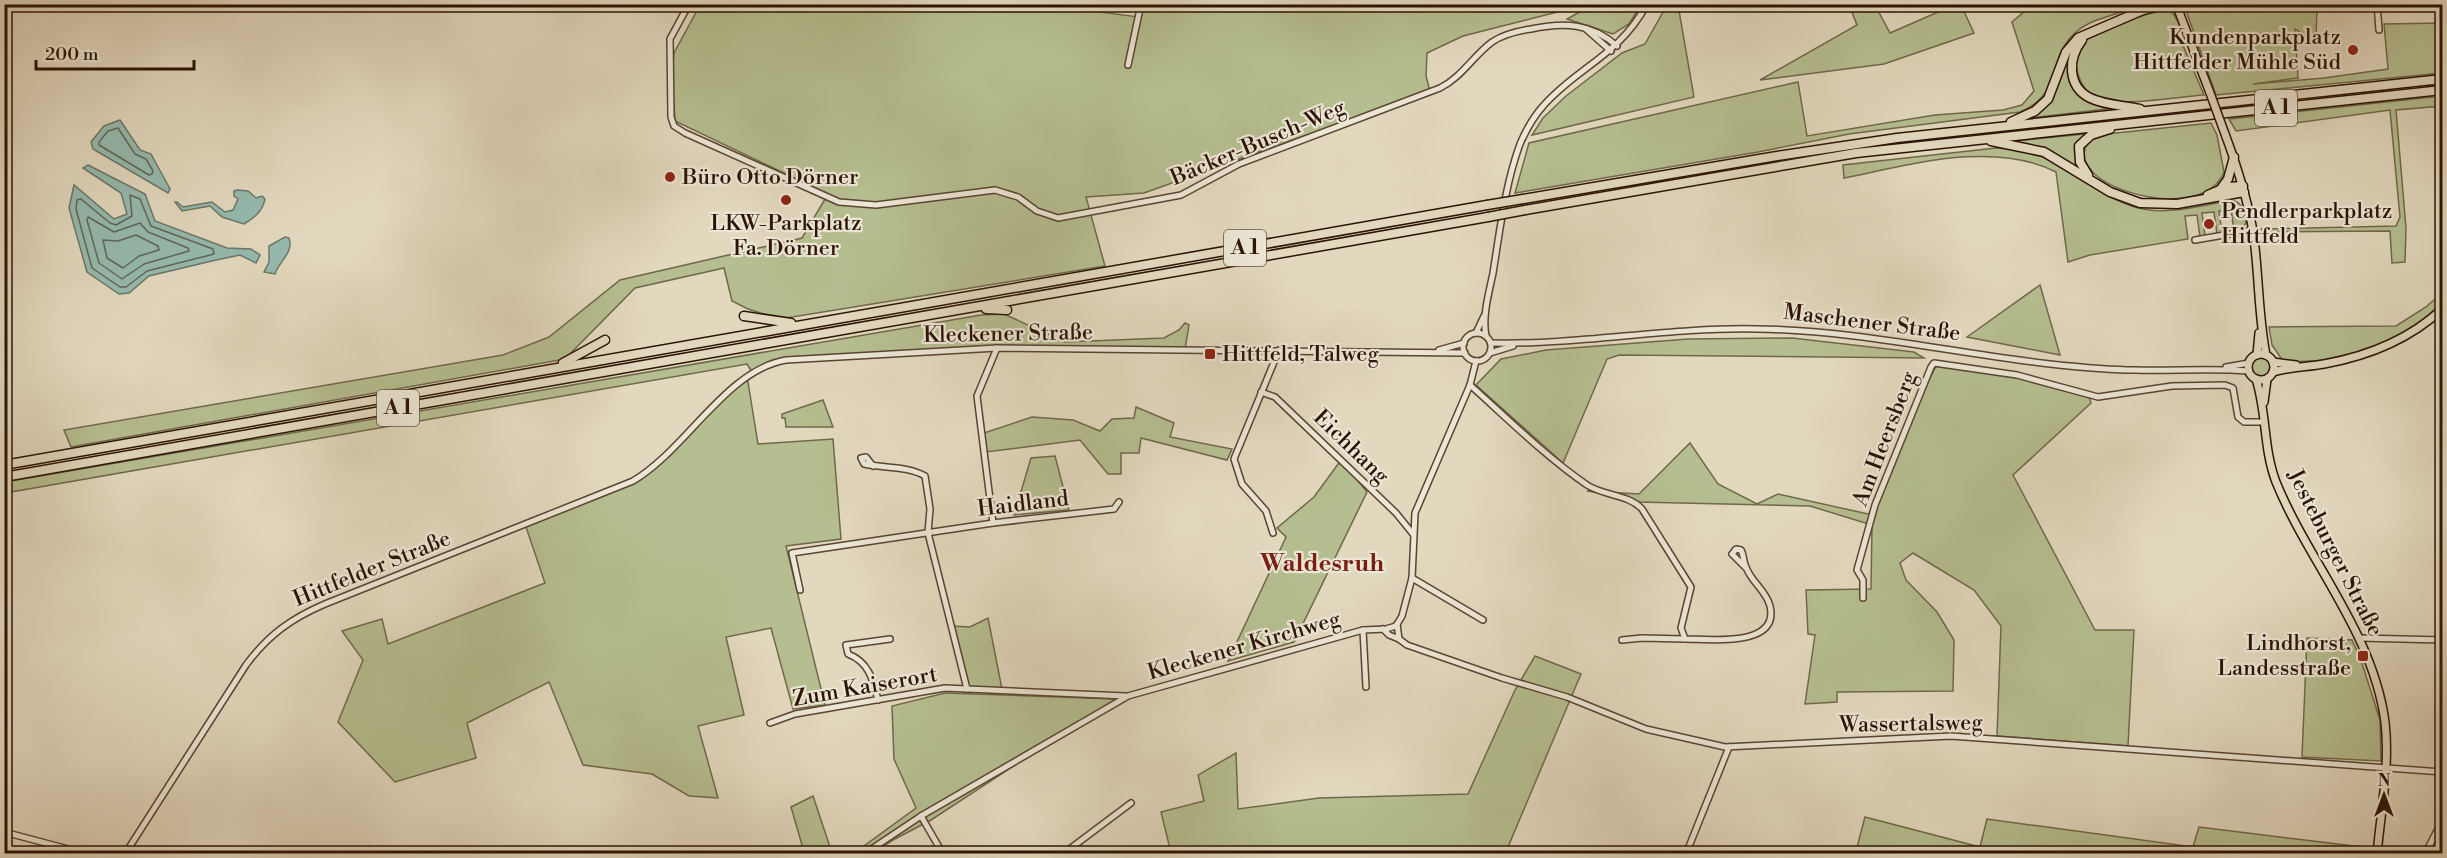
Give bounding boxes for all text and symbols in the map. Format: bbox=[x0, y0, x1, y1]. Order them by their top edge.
place label: Kundenparkplatz Hittfelder Mühle Süd bbox=[2133, 24, 2341, 76]
scale bar bbox=[36, 33, 194, 71]
text: 200 m bbox=[45, 43, 99, 66]
marker: Kundenparkplatz Hittfelder Mühle Süd bbox=[2346, 43, 2360, 57]
road number: A 1 bbox=[2255, 90, 2297, 126]
street label: Bäcker-Busch-Weg bbox=[1166, 94, 1350, 192]
place label: Büro Otto Dörner bbox=[681, 164, 859, 191]
marker: Büro Otto Dörner bbox=[663, 170, 677, 184]
marker: LKW-Parkplatz Fa. Dörner bbox=[779, 193, 793, 207]
place label: Pendlerparkplatz Hittfeld bbox=[2221, 198, 2392, 250]
place label: LKW-Parkplatz Fa. Dörner bbox=[710, 210, 862, 262]
marker: Pendlerparkplatz Hittfeld bbox=[2202, 217, 2216, 231]
road number: A 1 bbox=[1224, 230, 1266, 266]
street label: Maschener Straße bbox=[1782, 299, 1962, 347]
street label: Kleckener Straße bbox=[923, 319, 1093, 349]
place label: Hittfeld, Talweg bbox=[1222, 341, 1379, 368]
marker: Hittfeld, Talweg bbox=[1203, 347, 1217, 361]
street label: Am Heersberg bbox=[1847, 367, 1923, 511]
road number: A 1 bbox=[377, 390, 419, 426]
street label: Eichhang bbox=[1307, 404, 1395, 490]
street label: Jesteburger Straße bbox=[2281, 464, 2389, 641]
street label: Haidland bbox=[976, 485, 1071, 523]
street label: Hittfelder Straße bbox=[289, 525, 455, 613]
district label: Waldesruh bbox=[1259, 549, 1384, 579]
street label: Kleckener Kirchweg bbox=[1144, 605, 1344, 686]
place label: Lindhorst, Landesstraße bbox=[2217, 630, 2351, 682]
marker: Lindhorst, Landesstraße bbox=[2356, 649, 2370, 663]
street label: Zum Kaiserort bbox=[791, 661, 940, 713]
street label: Wassertalsweg bbox=[1838, 709, 1984, 739]
north arrow bbox=[2354, 765, 2414, 825]
text: N bbox=[2378, 771, 2391, 791]

